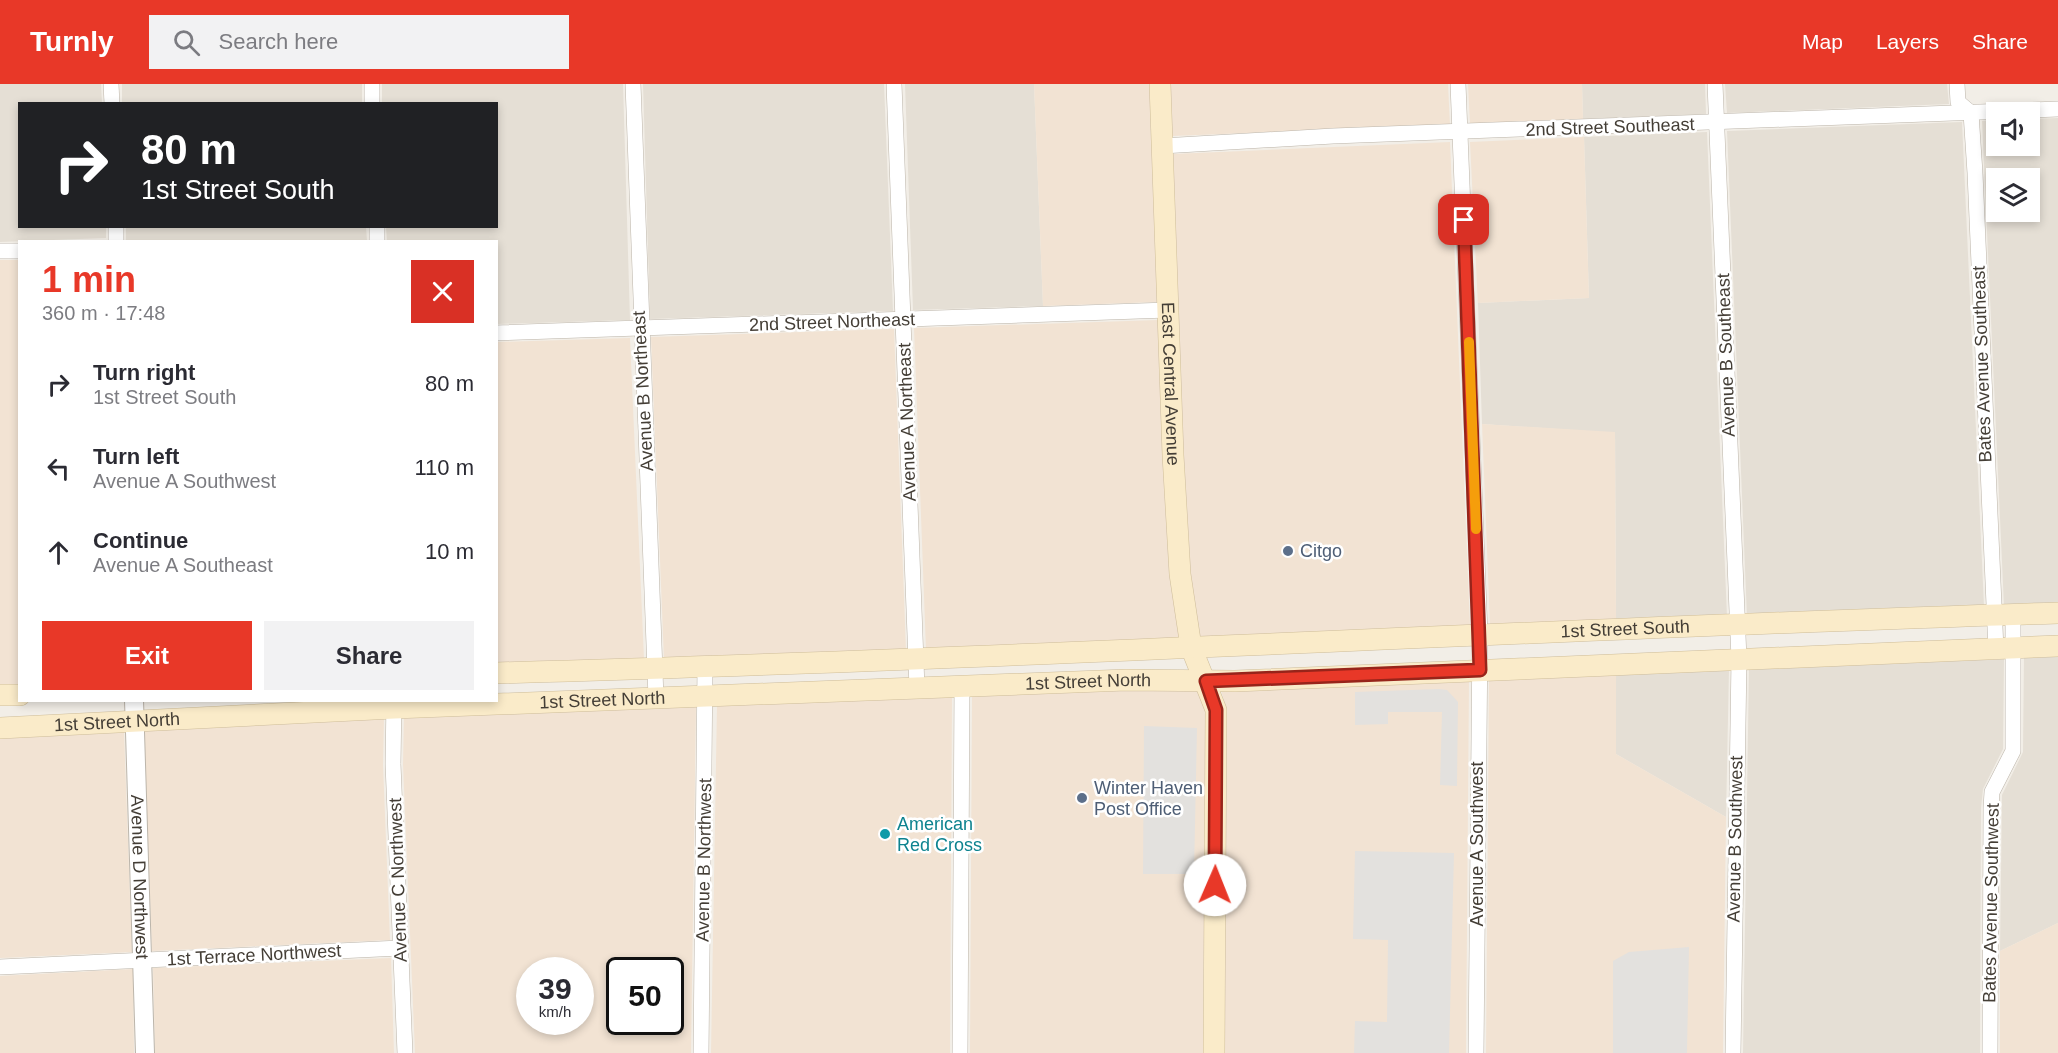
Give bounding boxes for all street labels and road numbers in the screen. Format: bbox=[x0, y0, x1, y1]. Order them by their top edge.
street label: 2nd Street Southeast bbox=[1525, 114, 1695, 140]
street label: Bates Avenue Southeast bbox=[1969, 265, 1995, 463]
street label: Avenue B Southeast bbox=[1713, 273, 1739, 437]
street label: East Central Avenue bbox=[1158, 302, 1184, 466]
street label: 2nd Street Northeast bbox=[749, 309, 915, 335]
street label: Avenue B Northeast bbox=[629, 310, 657, 472]
street label: Avenue A Northeast bbox=[894, 342, 920, 502]
street label: 1st Street South bbox=[1560, 616, 1690, 642]
street label: 1st Street North bbox=[1025, 670, 1151, 694]
street label: 1st Street North bbox=[539, 688, 666, 712]
street label: 1st Street North bbox=[53, 709, 180, 735]
street label: Avenue B Southwest bbox=[1724, 755, 1746, 923]
street label: Avenue A Southwest bbox=[1467, 762, 1487, 926]
street label: Avenue B Northwest bbox=[693, 778, 715, 942]
street label: Avenue D Northwest bbox=[127, 794, 152, 960]
street label: Avenue C Northwest bbox=[385, 797, 411, 963]
street label: Bates Avenue Southwest bbox=[1979, 803, 2003, 1003]
street label: 1st Terrace Northwest bbox=[166, 940, 342, 970]

